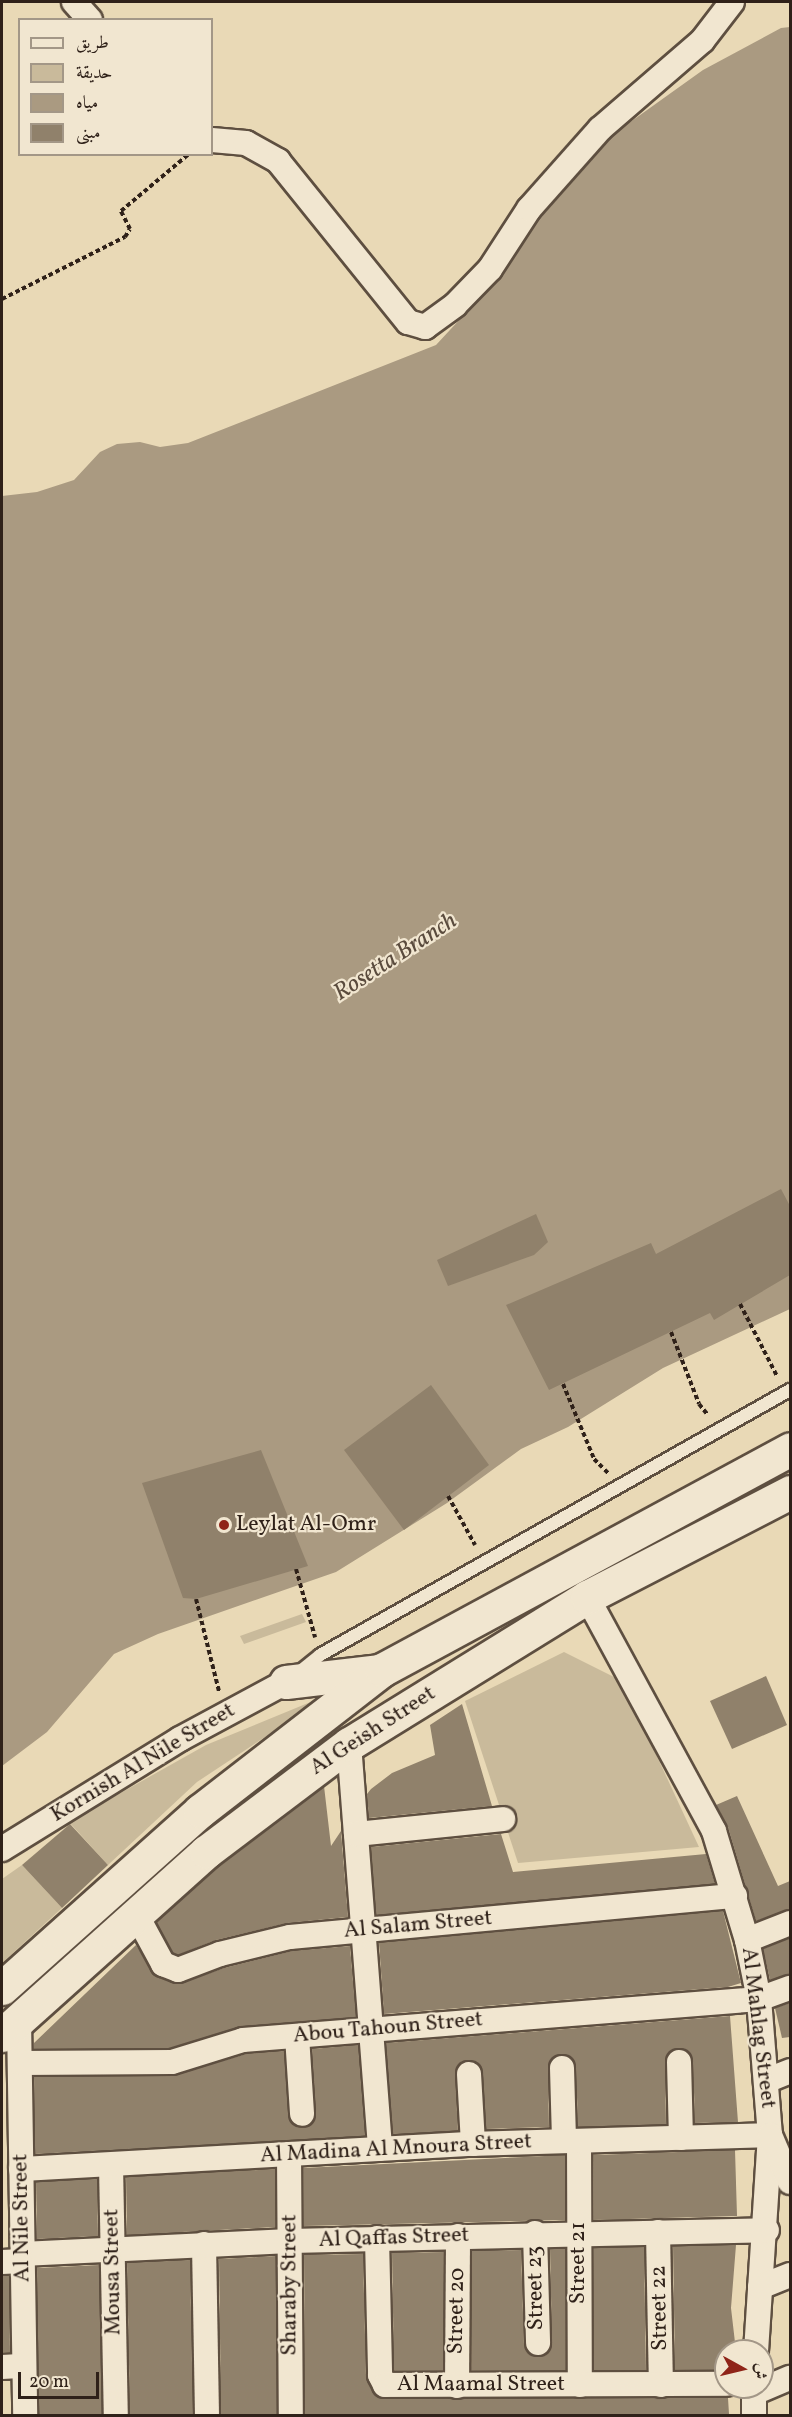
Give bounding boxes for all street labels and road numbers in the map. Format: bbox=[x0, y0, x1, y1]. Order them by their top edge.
street label: Al Geish Street bbox=[305, 1681, 441, 1781]
street label: Kornish Al Nile Street bbox=[46, 1698, 240, 1828]
street label: Al Salam Street bbox=[343, 1905, 493, 1945]
street label: Al Mahlag Street bbox=[735, 1946, 781, 2110]
street label: Abou Tahoun Street bbox=[292, 2007, 484, 2049]
street label: Al Madina Al Mnoura Street bbox=[260, 2129, 532, 2169]
street label: Al Nile Street bbox=[8, 2154, 36, 2282]
street label: Mousa Street bbox=[99, 2208, 127, 2336]
street label: Sharaby Street bbox=[277, 2214, 303, 2356]
street label: Al Qaffas Street bbox=[318, 2222, 470, 2254]
street label: Street 21 bbox=[566, 2222, 592, 2304]
street label: Street 23 bbox=[522, 2246, 550, 2330]
street label: Street 22 bbox=[646, 2265, 674, 2351]
street label: Street 20 bbox=[443, 2267, 471, 2355]
street label: Al Maamal Street bbox=[397, 2372, 565, 2398]

